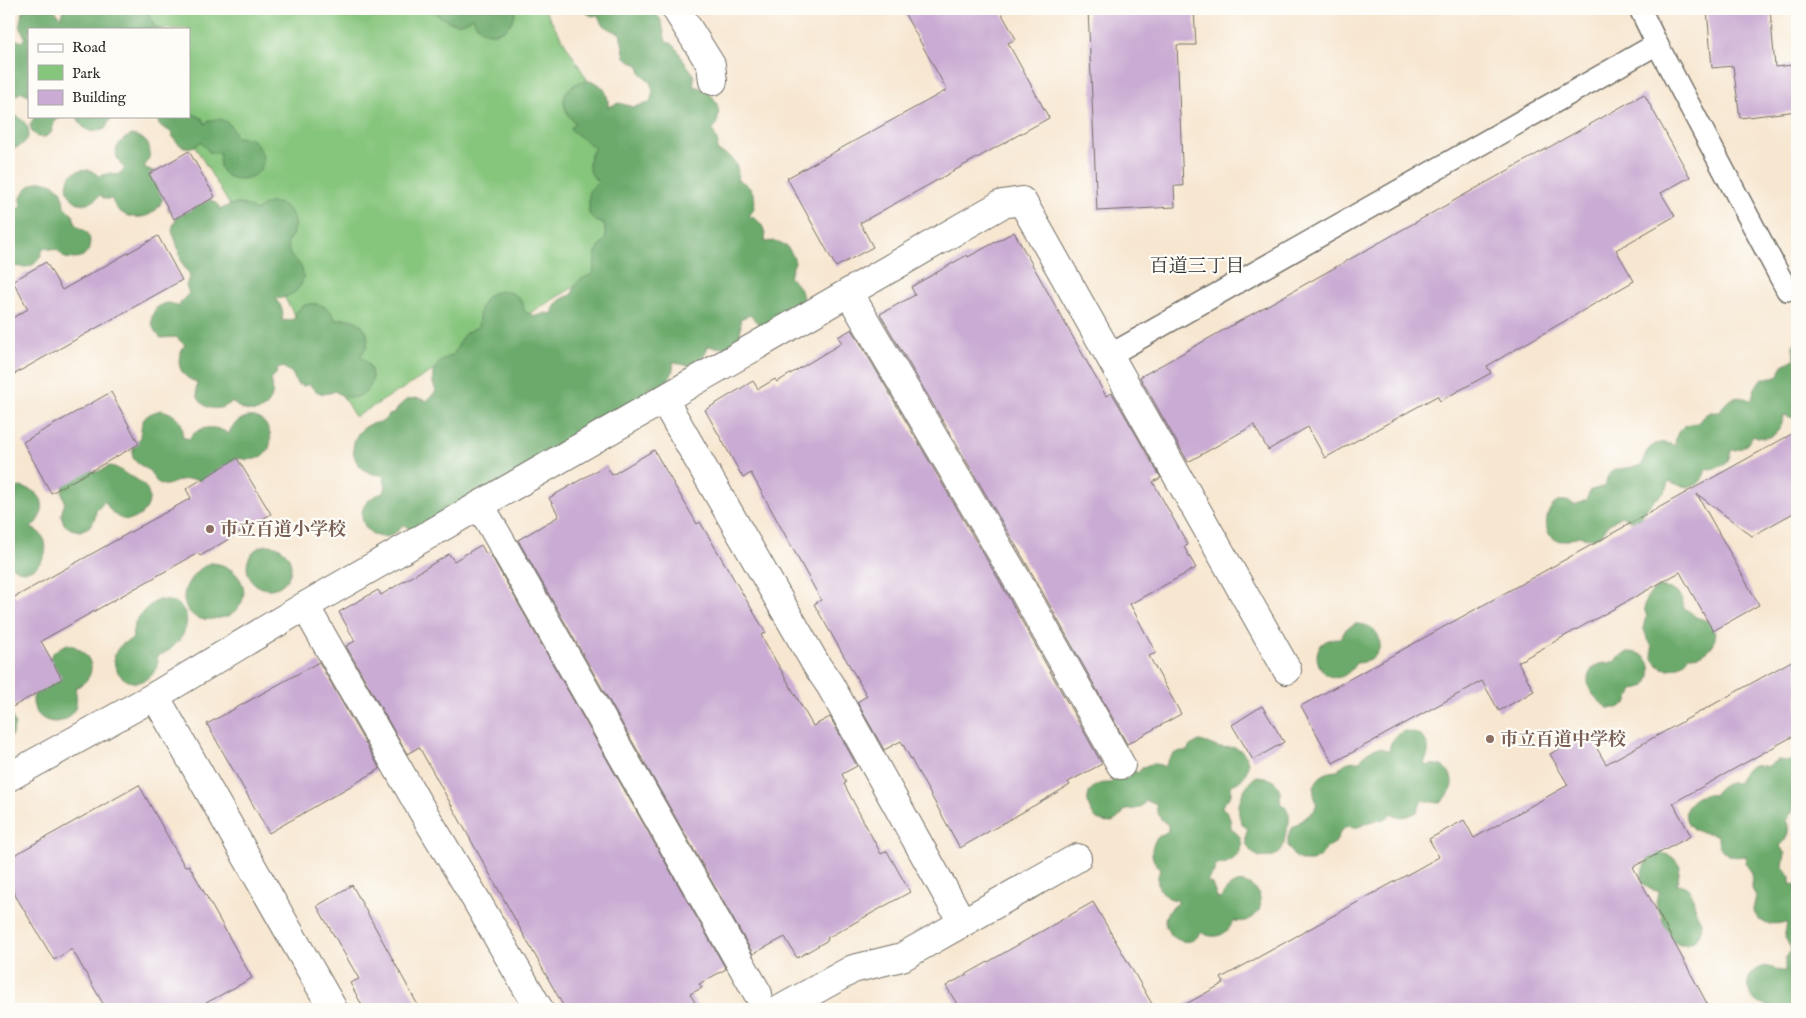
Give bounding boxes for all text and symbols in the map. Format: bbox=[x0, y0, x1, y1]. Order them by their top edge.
legend bbox=[28, 28, 190, 118]
text: Road bbox=[72, 38, 107, 57]
text: Park bbox=[72, 64, 102, 83]
text: Building bbox=[72, 88, 127, 107]
district label: 百道三丁目 bbox=[1149, 255, 1245, 279]
place label: 市立百道小学校 bbox=[220, 519, 346, 542]
marker: 市立百道小学校 bbox=[204, 523, 216, 535]
place label: 市立百道中学校 bbox=[1500, 729, 1626, 752]
marker: 市立百道中学校 bbox=[1484, 733, 1496, 745]

